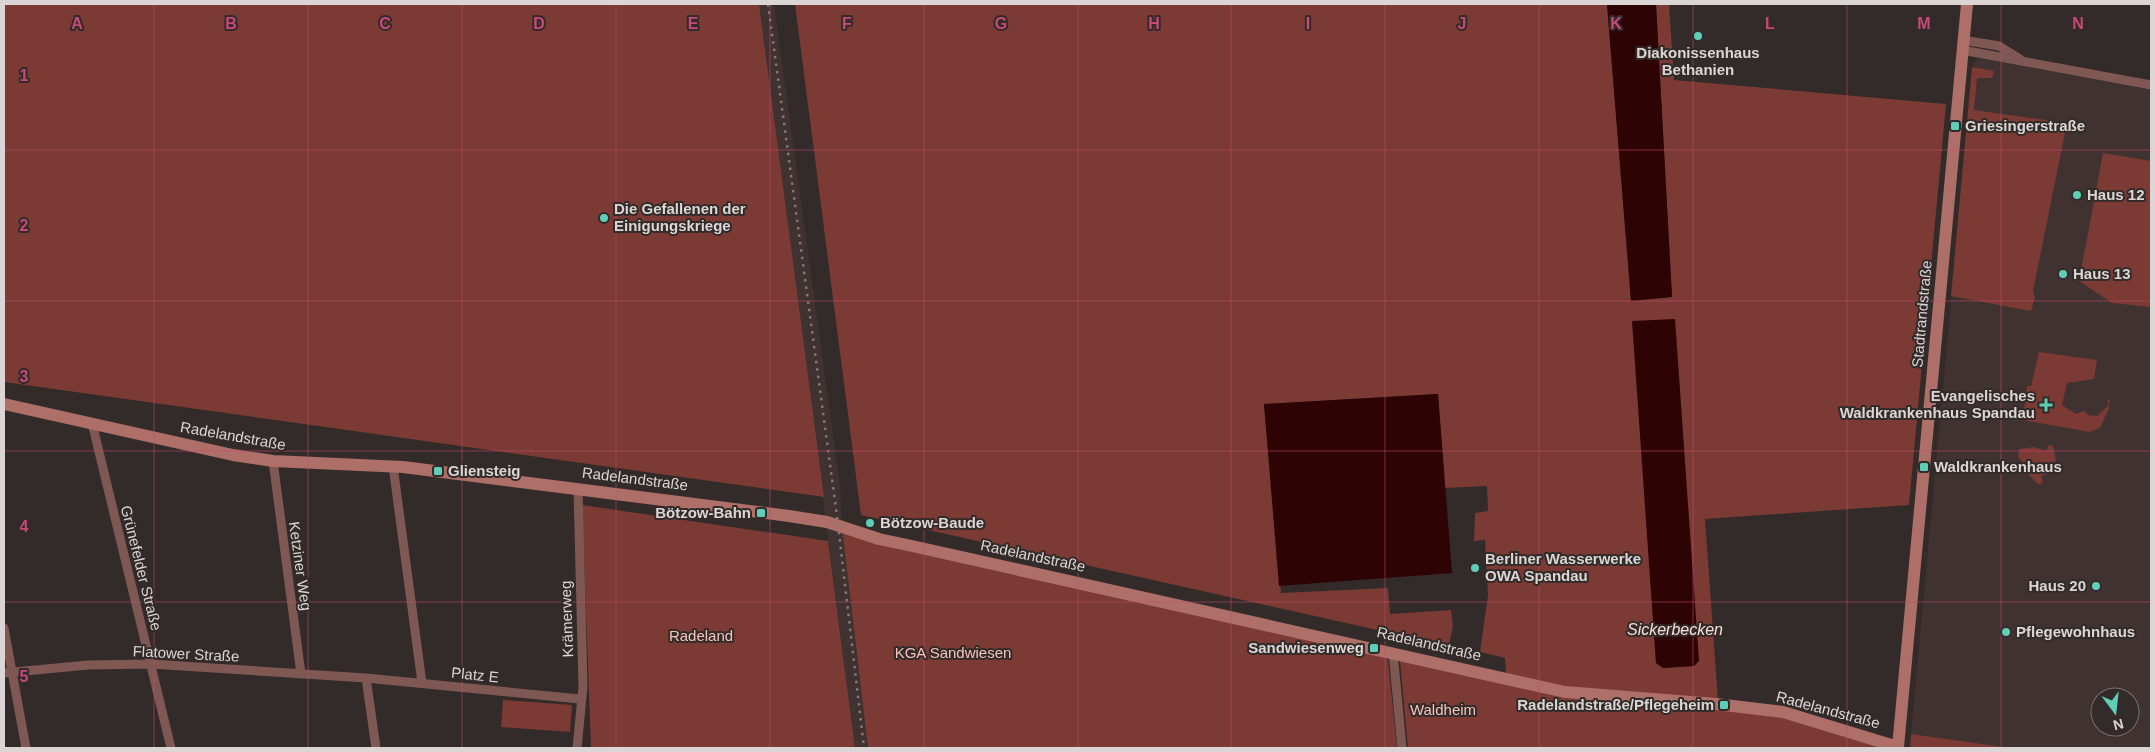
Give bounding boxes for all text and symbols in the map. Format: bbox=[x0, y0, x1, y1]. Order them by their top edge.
text: A bbox=[71, 15, 83, 32]
text: B bbox=[225, 15, 237, 32]
text: C bbox=[379, 15, 391, 32]
text: D bbox=[533, 15, 545, 32]
text: E bbox=[688, 15, 699, 32]
text: F bbox=[842, 15, 852, 32]
text: G bbox=[995, 15, 1007, 32]
text: H bbox=[1148, 15, 1160, 32]
text: I bbox=[1306, 15, 1310, 32]
text: J bbox=[1458, 15, 1466, 32]
text: K bbox=[1610, 15, 1622, 32]
text: L bbox=[1765, 15, 1775, 32]
text: M bbox=[1917, 15, 1931, 32]
text: N bbox=[2072, 15, 2084, 32]
marker: Diakonissenhaus Bethanien bbox=[1692, 30, 1704, 42]
place label: Diakonissenhaus Bethanien bbox=[1636, 44, 1760, 78]
text: 1 bbox=[20, 67, 29, 84]
place label: Griesingerstraße bbox=[1965, 117, 2085, 134]
marker: Griesingerstraße bbox=[1949, 120, 1961, 132]
place label: Haus 12 bbox=[2087, 186, 2145, 203]
marker: Haus 12 bbox=[2071, 189, 2083, 201]
place label: Die Gefallenen der Einigungskriege bbox=[614, 200, 746, 234]
marker: Die Gefallenen der Einigungskriege bbox=[598, 212, 610, 224]
text: 2 bbox=[20, 217, 29, 234]
street label: Stadtrandstraße bbox=[1908, 260, 1935, 368]
place label: Haus 13 bbox=[2073, 265, 2131, 282]
marker: Haus 13 bbox=[2057, 268, 2069, 280]
text: 3 bbox=[20, 368, 29, 385]
place label: Evangelisches Waldkrankenhaus Spandau bbox=[1840, 387, 2035, 421]
marker: Evangelisches Waldkrankenhaus Spandau bbox=[2039, 398, 2053, 412]
street label: Radelandstraße bbox=[179, 418, 287, 453]
place label: Waldkrankenhaus bbox=[1934, 458, 2062, 475]
marker: Waldkrankenhaus bbox=[1918, 461, 1930, 473]
place label: Gliensteig bbox=[448, 462, 521, 479]
street label: Radelandstraße bbox=[581, 464, 689, 493]
marker: Gliensteig bbox=[432, 465, 444, 477]
street label: Grünefelder Straße bbox=[118, 504, 165, 632]
place label: Bötzow-Bahn bbox=[655, 504, 751, 521]
marker: Bötzow-Bahn bbox=[755, 507, 767, 519]
place label: Bötzow-Baude bbox=[880, 514, 984, 531]
marker: Bötzow-Baude bbox=[864, 517, 876, 529]
text: 4 bbox=[20, 518, 29, 535]
street label: Ketziner Weg bbox=[286, 520, 315, 612]
street label: Radelandstraße bbox=[979, 536, 1087, 575]
place label: Berliner Wasserwerke OWA Spandau bbox=[1485, 550, 1641, 584]
marker: Berliner Wasserwerke OWA Spandau bbox=[1469, 562, 1481, 574]
place label: Haus 20 bbox=[2028, 577, 2086, 594]
street label: Krämerweg bbox=[557, 580, 576, 658]
marker: Haus 20 bbox=[2090, 580, 2102, 592]
water label: Sickerbecken bbox=[1627, 621, 1723, 638]
street label: Radelandstraße bbox=[1375, 623, 1483, 664]
place label: Pflegewohnhaus bbox=[2016, 623, 2135, 640]
marker: Pflegewohnhaus bbox=[2000, 626, 2012, 638]
park label: Radeland bbox=[669, 627, 733, 644]
place label: Sandwiesenweg bbox=[1248, 639, 1364, 656]
street label: Flatower Straße bbox=[132, 642, 240, 665]
marker: Sandwiesenweg bbox=[1368, 642, 1380, 654]
park label: KGA Sandwiesen bbox=[895, 644, 1011, 661]
street label: Platz E bbox=[451, 664, 500, 685]
text: 5 bbox=[20, 668, 29, 685]
street label: Radelandstraße bbox=[1774, 687, 1882, 732]
north arrow bbox=[2090, 687, 2140, 737]
place label: Radelandstraße/Pflegeheim bbox=[1517, 696, 1714, 713]
marker: Radelandstraße/Pflegeheim bbox=[1718, 699, 1730, 711]
park label: Waldheim bbox=[1410, 701, 1476, 718]
text: N bbox=[2111, 716, 2125, 734]

